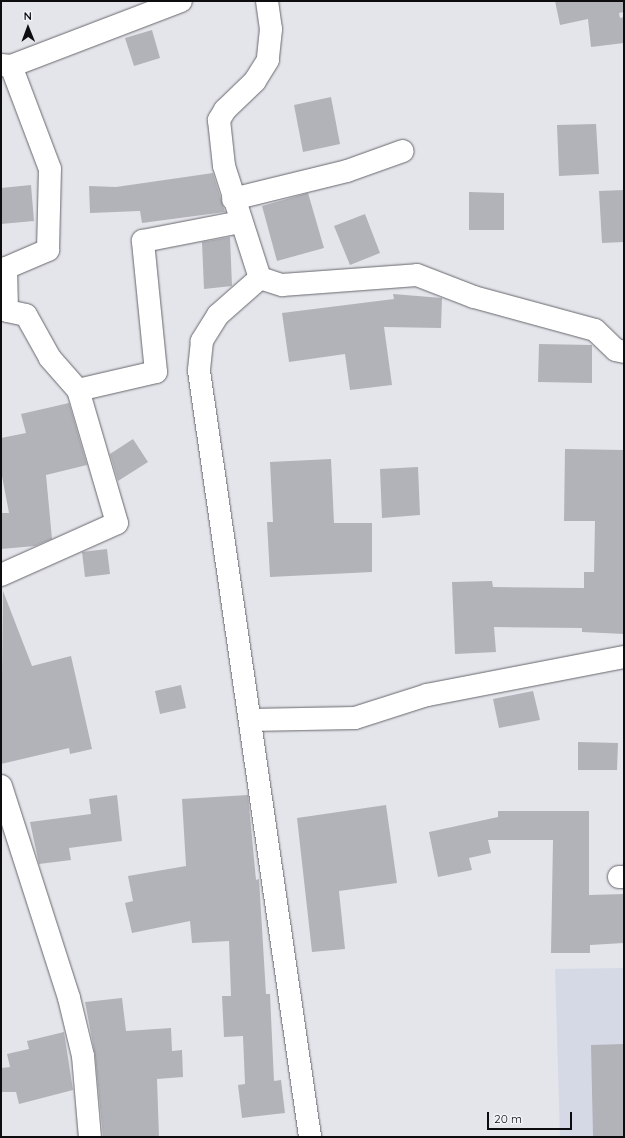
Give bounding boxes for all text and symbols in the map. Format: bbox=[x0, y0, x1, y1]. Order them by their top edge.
north arrow bbox=[8, 8, 48, 48]
text: N bbox=[24, 9, 32, 23]
scale bar bbox=[489, 1104, 574, 1130]
text: 20 m bbox=[494, 1111, 522, 1126]

